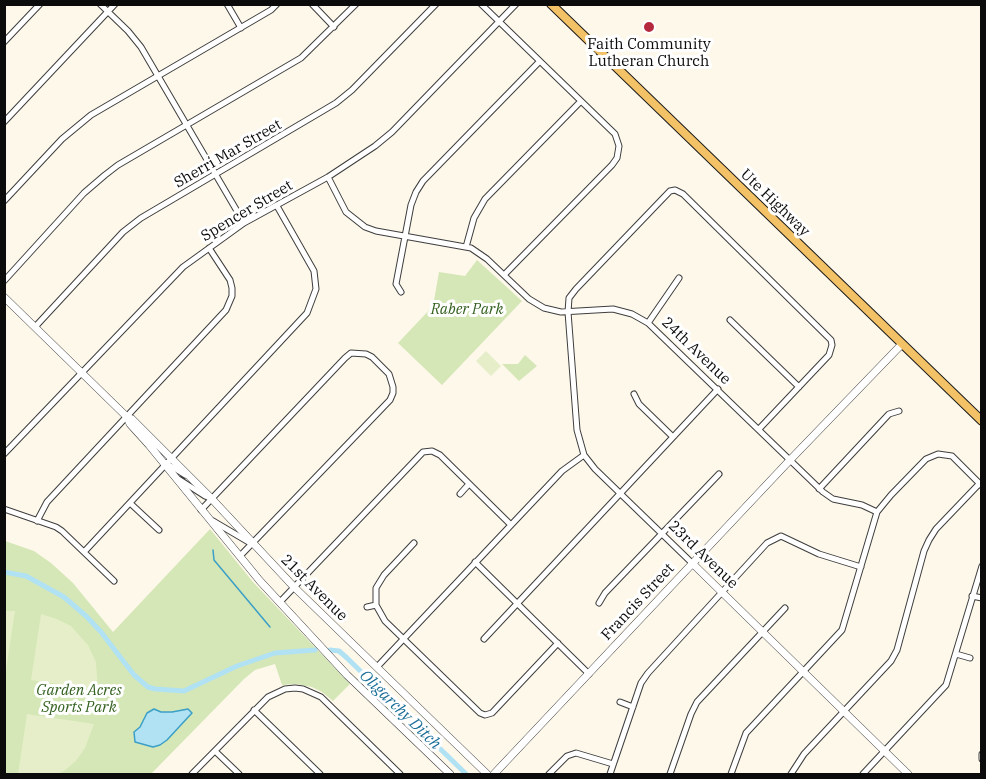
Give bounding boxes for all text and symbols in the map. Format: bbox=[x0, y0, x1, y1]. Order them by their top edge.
marker: Faith Community Lutheran Church bbox=[642, 20, 656, 34]
place label: Faith Community Lutheran Church bbox=[587, 36, 711, 71]
street label: Sherri Mar Street bbox=[171, 116, 285, 192]
street label: Ute Highway bbox=[737, 166, 813, 240]
street label: Spencer Street bbox=[198, 177, 296, 245]
park label: Raber Park bbox=[431, 301, 503, 319]
street label: 24th Avenue bbox=[658, 314, 734, 388]
street label: 23rd Avenue bbox=[664, 517, 742, 593]
street label: 21st Avenue bbox=[277, 551, 351, 625]
street label: Francis Street bbox=[598, 560, 678, 644]
water label: Oligarchy Ditch bbox=[355, 666, 445, 754]
park label: Garden Acres Sports Park bbox=[36, 682, 122, 717]

